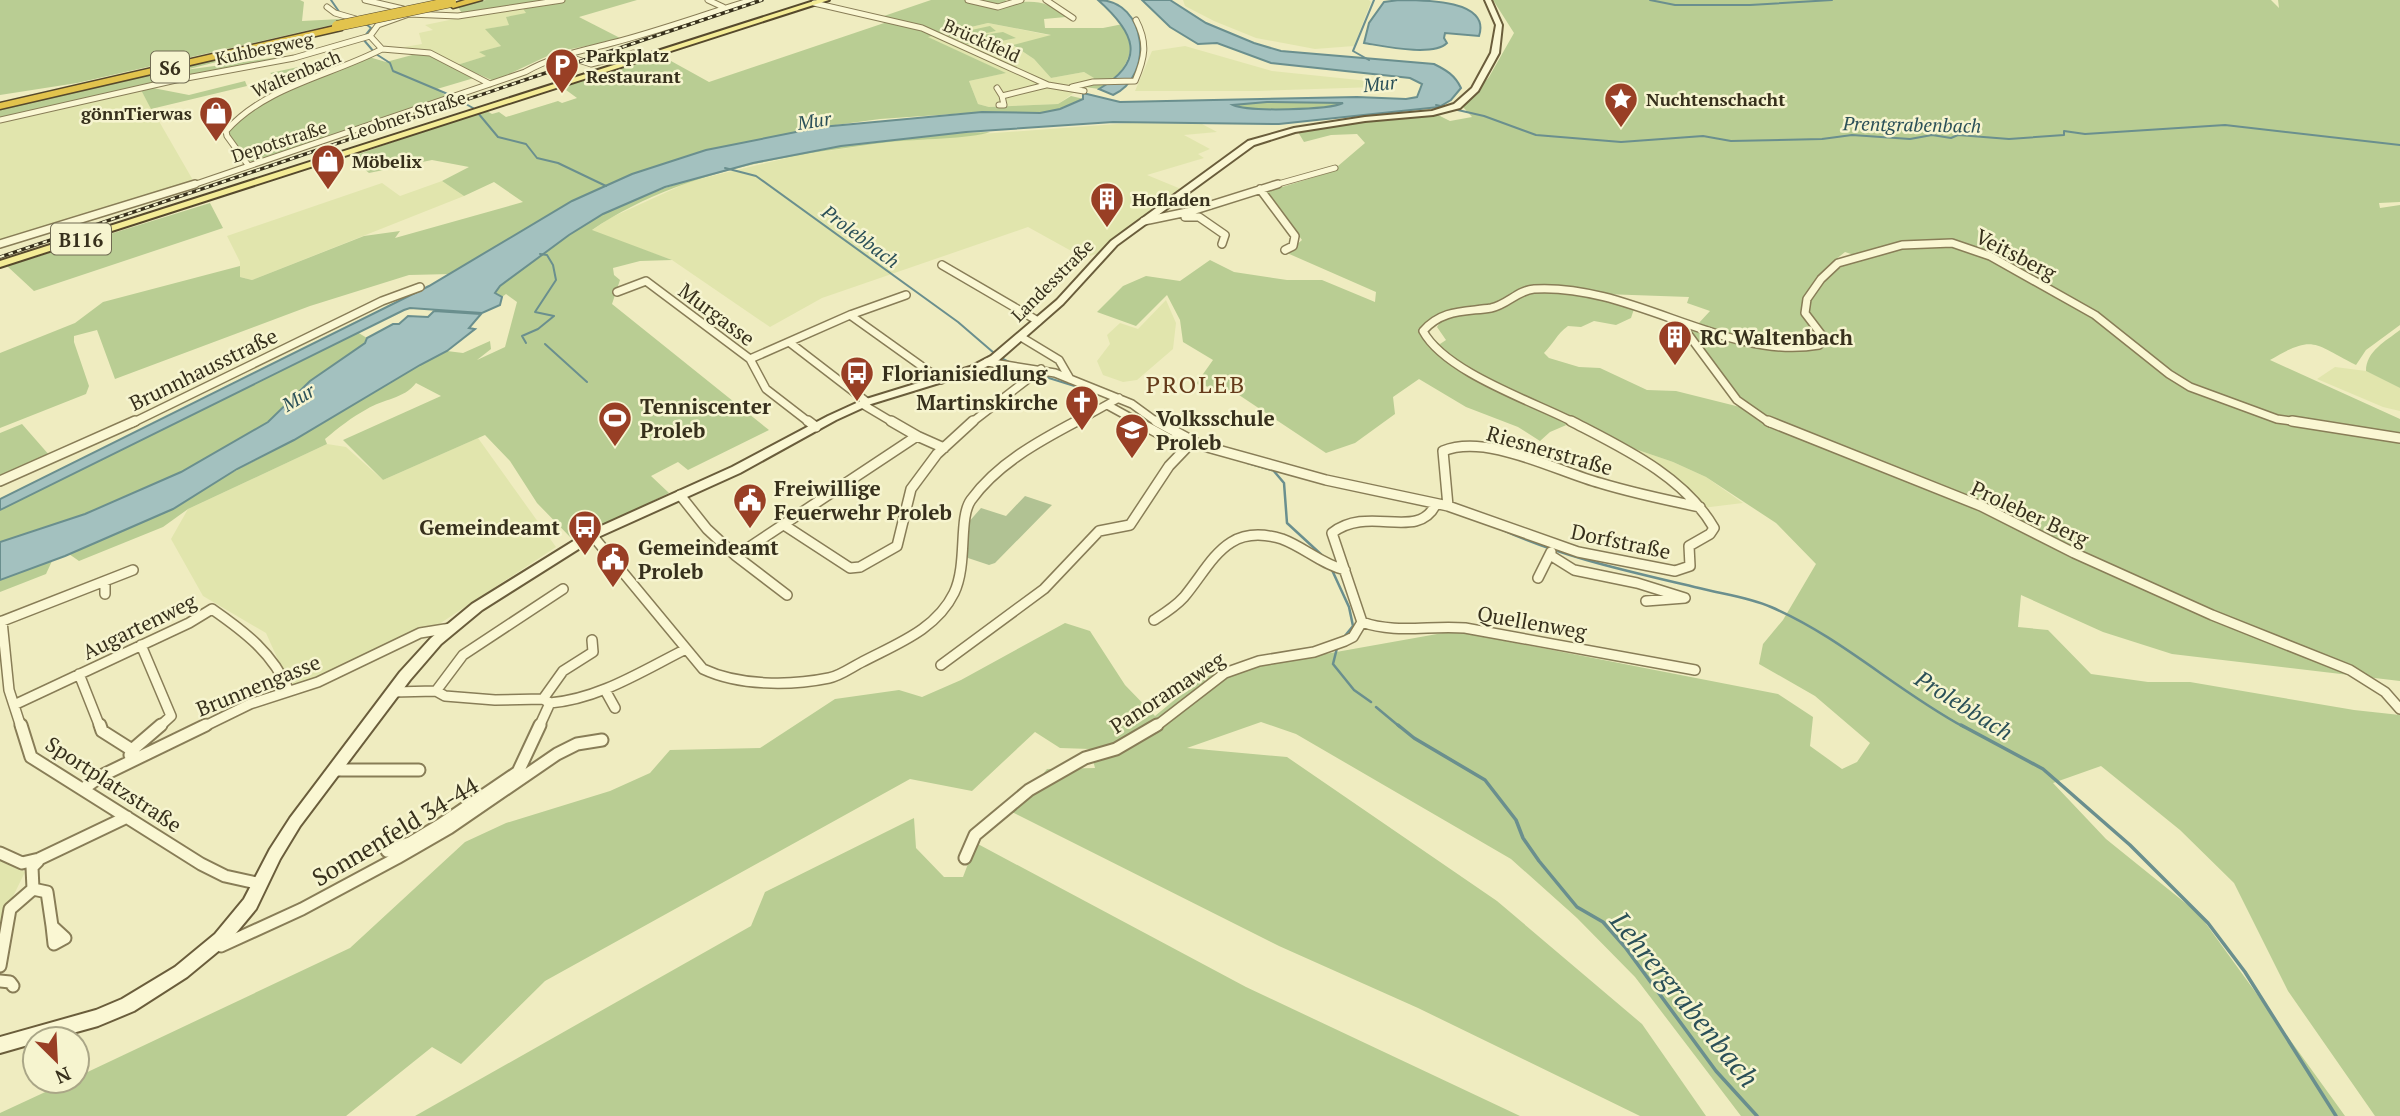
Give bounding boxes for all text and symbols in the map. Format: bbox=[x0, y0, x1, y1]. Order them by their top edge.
street label: Brücklfeld bbox=[940, 12, 1024, 68]
street label: Kuhbergweg bbox=[213, 26, 316, 70]
street label: Waltenbach bbox=[248, 43, 345, 102]
place label: Parkplatz Restaurant bbox=[586, 43, 681, 88]
parking icon: Parkplatz Restaurant bbox=[543, 46, 581, 95]
road number: S6 bbox=[151, 52, 189, 82]
water label: Mur bbox=[1361, 69, 1399, 97]
place icon: Nuchtenschacht bbox=[1602, 80, 1640, 129]
street label: Leobner Straße bbox=[345, 85, 469, 145]
place label: Nuchtenschacht bbox=[1646, 87, 1785, 111]
shop icon: gönnTierwas bbox=[197, 94, 235, 143]
place label: gönnTierwas bbox=[81, 101, 192, 125]
water label: Mur bbox=[794, 105, 833, 135]
water label: Prentgrabenbach bbox=[1842, 110, 1981, 138]
street label: Depotstraße bbox=[228, 114, 330, 168]
shop icon: Möbelix bbox=[309, 142, 347, 191]
place label: Möbelix bbox=[352, 149, 422, 173]
building icon: Hofladen bbox=[1088, 180, 1126, 229]
place label: Hofladen bbox=[1132, 187, 1211, 211]
water label: Prolebbach bbox=[816, 198, 905, 273]
street label: Veitsberg bbox=[1971, 222, 2062, 287]
road number: B116 bbox=[51, 224, 111, 255]
street label: Landesstraße bbox=[1006, 234, 1098, 326]
street label: Murgasse bbox=[673, 276, 761, 352]
building icon: RC Waltenbach bbox=[1656, 318, 1694, 367]
street label: Brunnhausstraße bbox=[124, 321, 282, 417]
place label: RC Waltenbach bbox=[1700, 323, 1853, 351]
bus stop icon: Florianisiedlung bbox=[838, 354, 876, 403]
place label: Florianisiedlung bbox=[882, 359, 1049, 387]
district label: PROLEB bbox=[1146, 368, 1246, 400]
water label: Mur bbox=[276, 377, 320, 417]
church icon: Martinskirche bbox=[1063, 383, 1101, 432]
place label: Martinskirche bbox=[916, 388, 1058, 416]
place label: Tenniscenter Proleb bbox=[640, 392, 771, 444]
sports icon: Tenniscenter Proleb bbox=[596, 399, 634, 448]
place label: Volksschule Proleb bbox=[1156, 404, 1275, 456]
school or university icon: Volksschule Proleb bbox=[1113, 411, 1151, 460]
street label: Riesnerstraße bbox=[1484, 419, 1616, 481]
place label: Freiwillige Feuerwehr Proleb bbox=[774, 474, 952, 526]
street label: Proleber Berg bbox=[1967, 474, 2094, 553]
public building icon: Freiwillige Feuerwehr Proleb bbox=[731, 481, 769, 530]
bus stop icon: Gemeindeamt bbox=[566, 508, 604, 557]
place label: Gemeindeamt bbox=[419, 513, 561, 541]
street label: Dorfstraße bbox=[1569, 517, 1673, 565]
place label: Gemeindeamt Proleb bbox=[638, 533, 779, 585]
public building icon: Gemeindeamt Proleb bbox=[594, 540, 632, 589]
street label: Augartenweg bbox=[77, 586, 202, 666]
street label: Quellenweg bbox=[1475, 599, 1590, 646]
street label: Panoramaweg bbox=[1104, 644, 1230, 739]
street label: Brunnengasse bbox=[192, 647, 324, 723]
water label: Prolebbach bbox=[1908, 662, 2019, 747]
street label: Sportplatzstraße bbox=[41, 730, 187, 838]
street label: Sonnenfeld 34-44 bbox=[306, 769, 484, 893]
water label: Lehrergrabenbach bbox=[1602, 902, 1768, 1095]
north arrow bbox=[21, 1025, 91, 1095]
text: N bbox=[51, 1062, 75, 1091]

